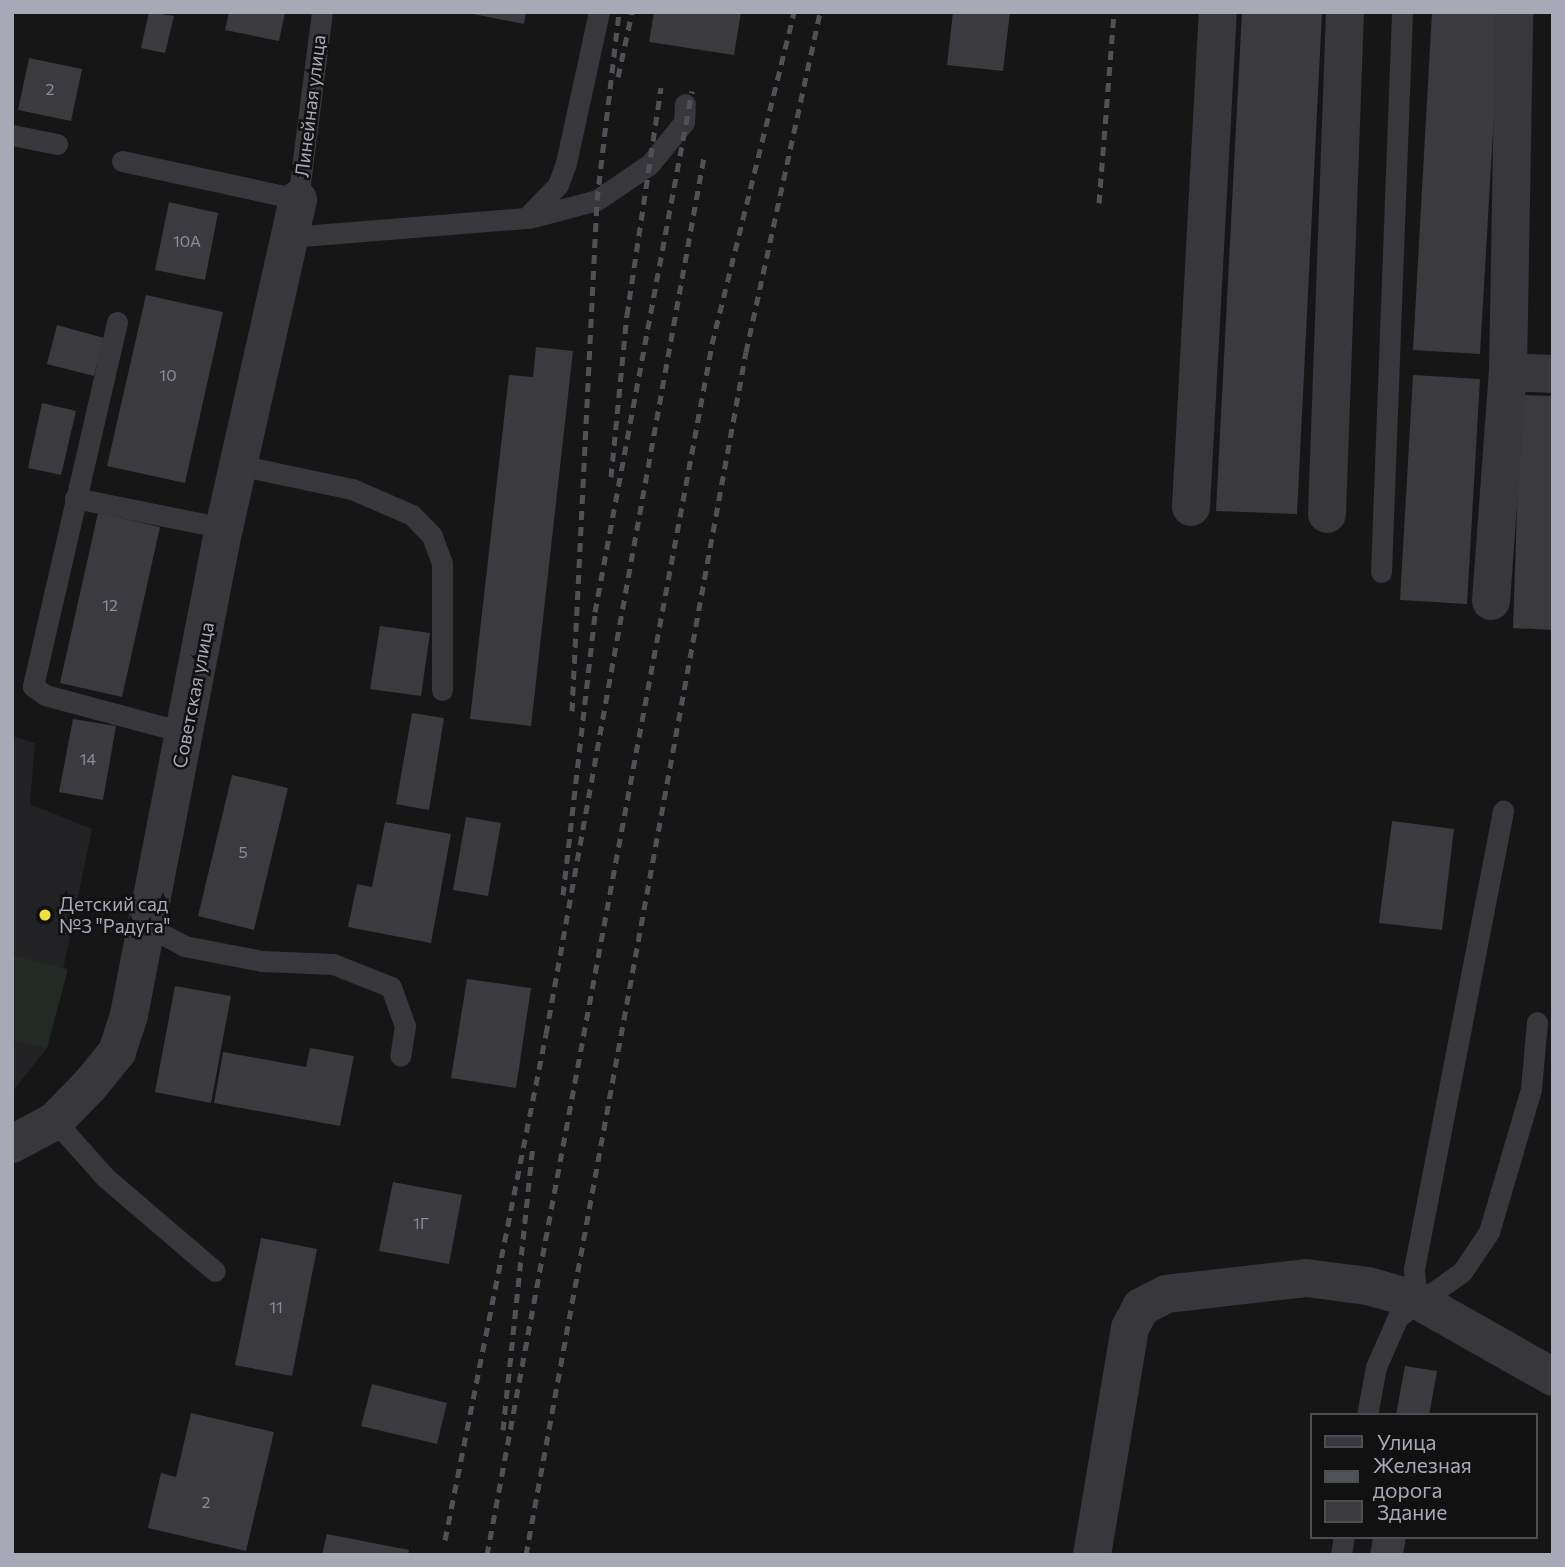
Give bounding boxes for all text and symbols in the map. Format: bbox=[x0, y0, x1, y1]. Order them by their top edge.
street label: Линейная улица bbox=[290, 34, 330, 178]
house number: 2 bbox=[46, 79, 54, 99]
house number: 10А bbox=[173, 231, 201, 251]
house number: 10 bbox=[159, 365, 177, 385]
house number: 12 bbox=[102, 595, 118, 615]
street label: Советская улица bbox=[168, 620, 218, 770]
house number: 14 bbox=[80, 749, 96, 769]
house number: 5 bbox=[238, 842, 248, 862]
place label: Детский сад №3 "Радуга" bbox=[59, 893, 171, 937]
marker: Детский сад №3 "Радуга" bbox=[37, 907, 53, 923]
house number: 1Г bbox=[413, 1213, 429, 1233]
house number: 11 bbox=[269, 1297, 283, 1317]
legend bbox=[1310, 1413, 1537, 1539]
text: Улица bbox=[1377, 1429, 1436, 1454]
text: Железная дорога bbox=[1373, 1452, 1472, 1502]
house number: 2 bbox=[202, 1492, 210, 1512]
text: Здание bbox=[1377, 1499, 1447, 1524]

